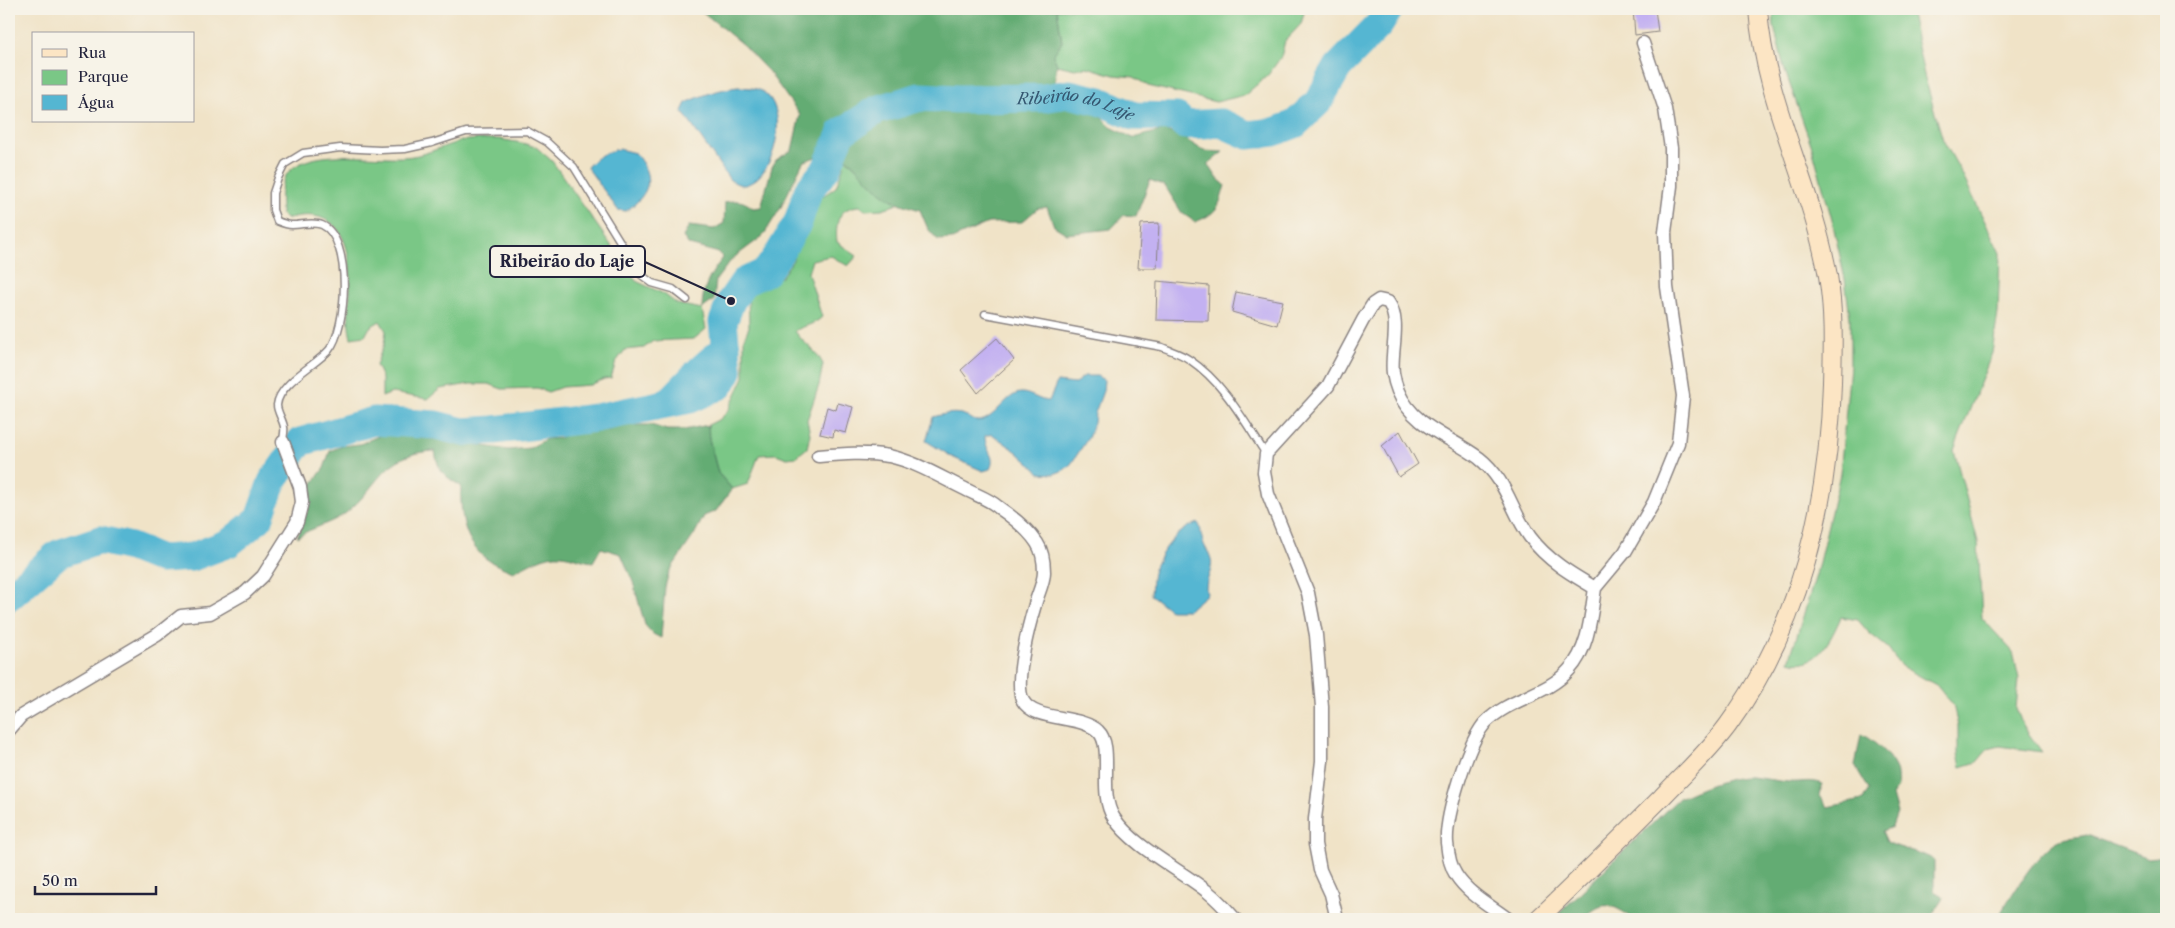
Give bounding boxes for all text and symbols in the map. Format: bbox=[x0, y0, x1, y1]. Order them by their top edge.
legend bbox=[32, 32, 195, 122]
text: Rua bbox=[78, 43, 106, 62]
text: Parque bbox=[78, 67, 128, 86]
water label: Ribeirão do Laje bbox=[1015, 84, 1139, 126]
text: Água bbox=[77, 93, 114, 112]
callout: Ribeirão do Laje bbox=[490, 246, 645, 277]
text: Ribeirão do Laje bbox=[500, 251, 635, 271]
scale bar bbox=[35, 863, 156, 895]
text: 50 m bbox=[42, 871, 78, 890]

